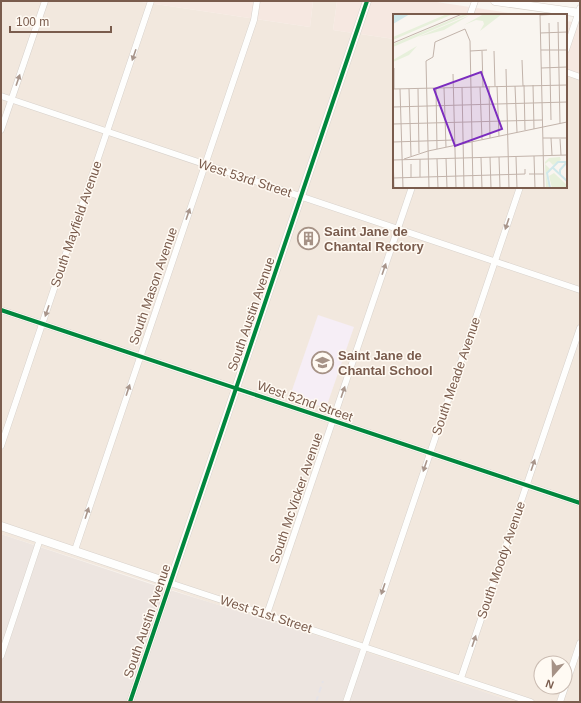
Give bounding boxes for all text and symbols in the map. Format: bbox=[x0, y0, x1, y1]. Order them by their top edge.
scale bar bbox=[10, 8, 111, 34]
inset map bbox=[393, 14, 567, 188]
text: 100 m bbox=[16, 15, 49, 29]
one-way arrow bbox=[130, 49, 136, 61]
one-way arrow bbox=[15, 73, 21, 85]
street label: West 53rd Street bbox=[196, 156, 294, 200]
street label: South Mayfield Avenue bbox=[47, 159, 105, 289]
one-way arrow bbox=[185, 208, 191, 220]
one-way arrow bbox=[504, 218, 510, 230]
place label: Saint Jane de Chantal Rectory bbox=[324, 224, 424, 254]
street label: South Mason Avenue bbox=[126, 225, 180, 347]
building icon: Saint Jane de Chantal Rectory bbox=[296, 225, 322, 251]
street label: South Austin Avenue bbox=[224, 255, 278, 373]
one-way arrow bbox=[382, 262, 388, 274]
one-way arrow bbox=[44, 305, 50, 317]
street label: South Meade Avenue bbox=[429, 315, 483, 437]
place label: Saint Jane de Chantal School bbox=[338, 348, 433, 378]
school or university icon: Saint Jane de Chantal School bbox=[309, 349, 335, 375]
street label: West 52nd Street bbox=[255, 378, 355, 425]
one-way arrow bbox=[125, 384, 131, 396]
one-way arrow bbox=[340, 386, 346, 398]
street label: South McVicker Avenue bbox=[267, 431, 325, 565]
one-way arrow bbox=[530, 458, 536, 470]
one-way arrow bbox=[422, 461, 428, 473]
street label: South Moody Avenue bbox=[474, 499, 528, 621]
one-way arrow bbox=[84, 507, 90, 519]
street label: South Austin Avenue bbox=[120, 562, 174, 680]
one-way arrow bbox=[380, 584, 386, 596]
street label: West 51st Street bbox=[218, 592, 314, 636]
one-way arrow bbox=[471, 635, 477, 647]
north arrow bbox=[533, 655, 573, 695]
text: N bbox=[544, 677, 555, 691]

